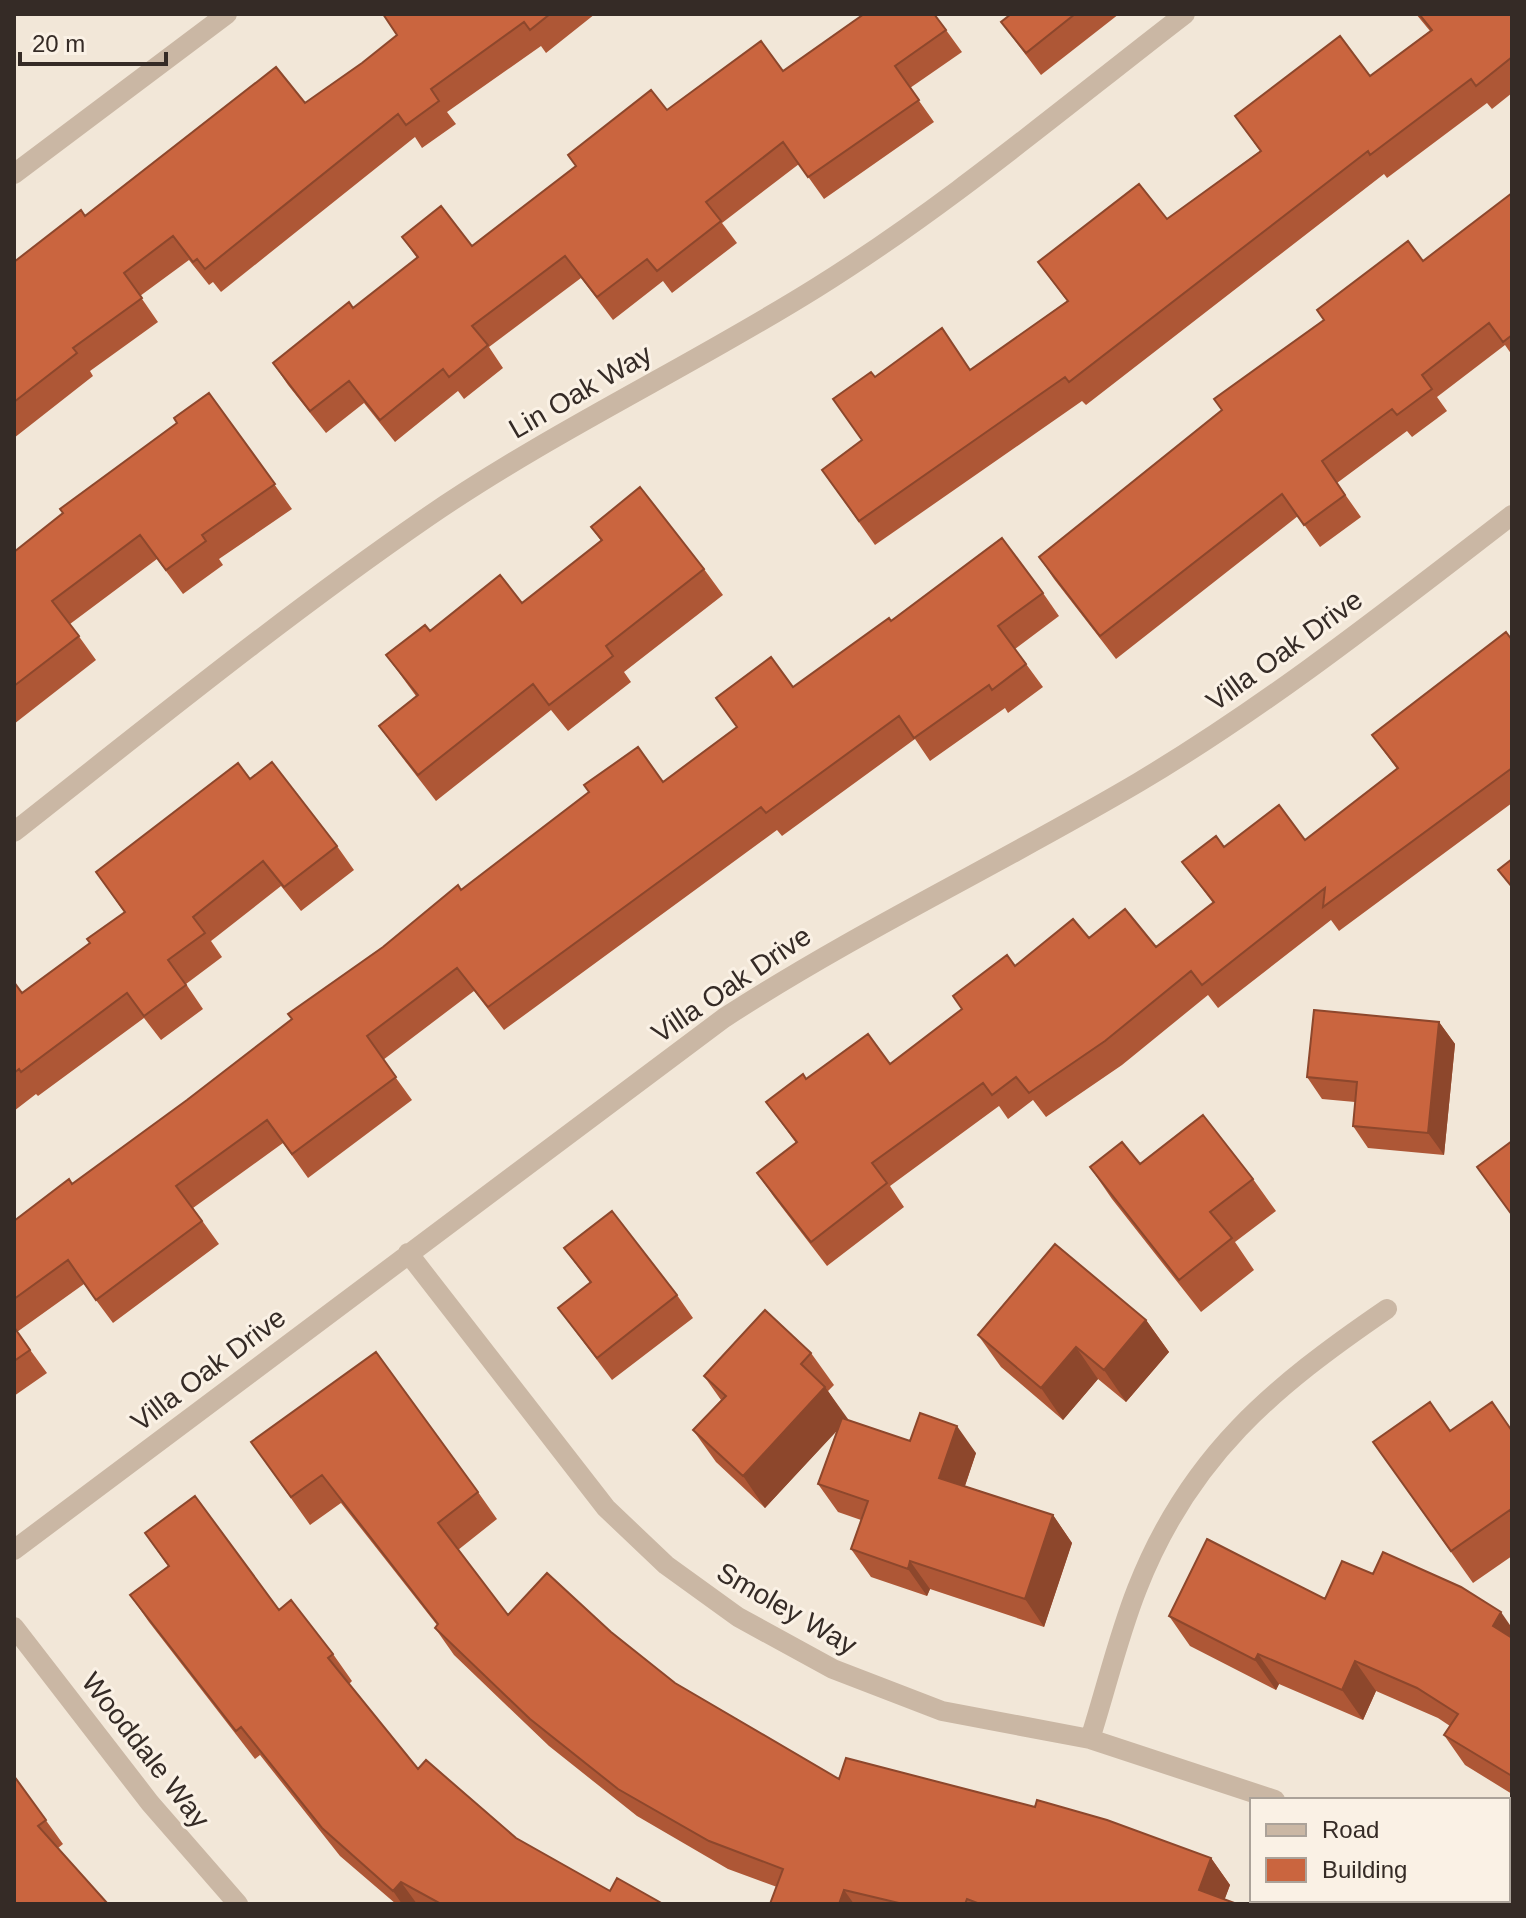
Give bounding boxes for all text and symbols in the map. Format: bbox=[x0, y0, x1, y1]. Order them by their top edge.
scale bar bbox=[20, 16, 166, 66]
text: 20 m bbox=[32, 30, 85, 57]
street label: Lin Oak Way bbox=[504, 338, 657, 445]
street label: Villa Oak Drive bbox=[1200, 584, 1368, 717]
street label: Villa Oak Drive bbox=[646, 920, 816, 1049]
street label: Villa Oak Drive bbox=[125, 1301, 291, 1437]
street label: Smoley Way bbox=[711, 1556, 862, 1661]
street label: Wooddale Way bbox=[75, 1667, 216, 1834]
legend bbox=[1250, 1798, 1510, 1902]
text: Road bbox=[1322, 1816, 1379, 1843]
text: Building bbox=[1322, 1856, 1407, 1883]

